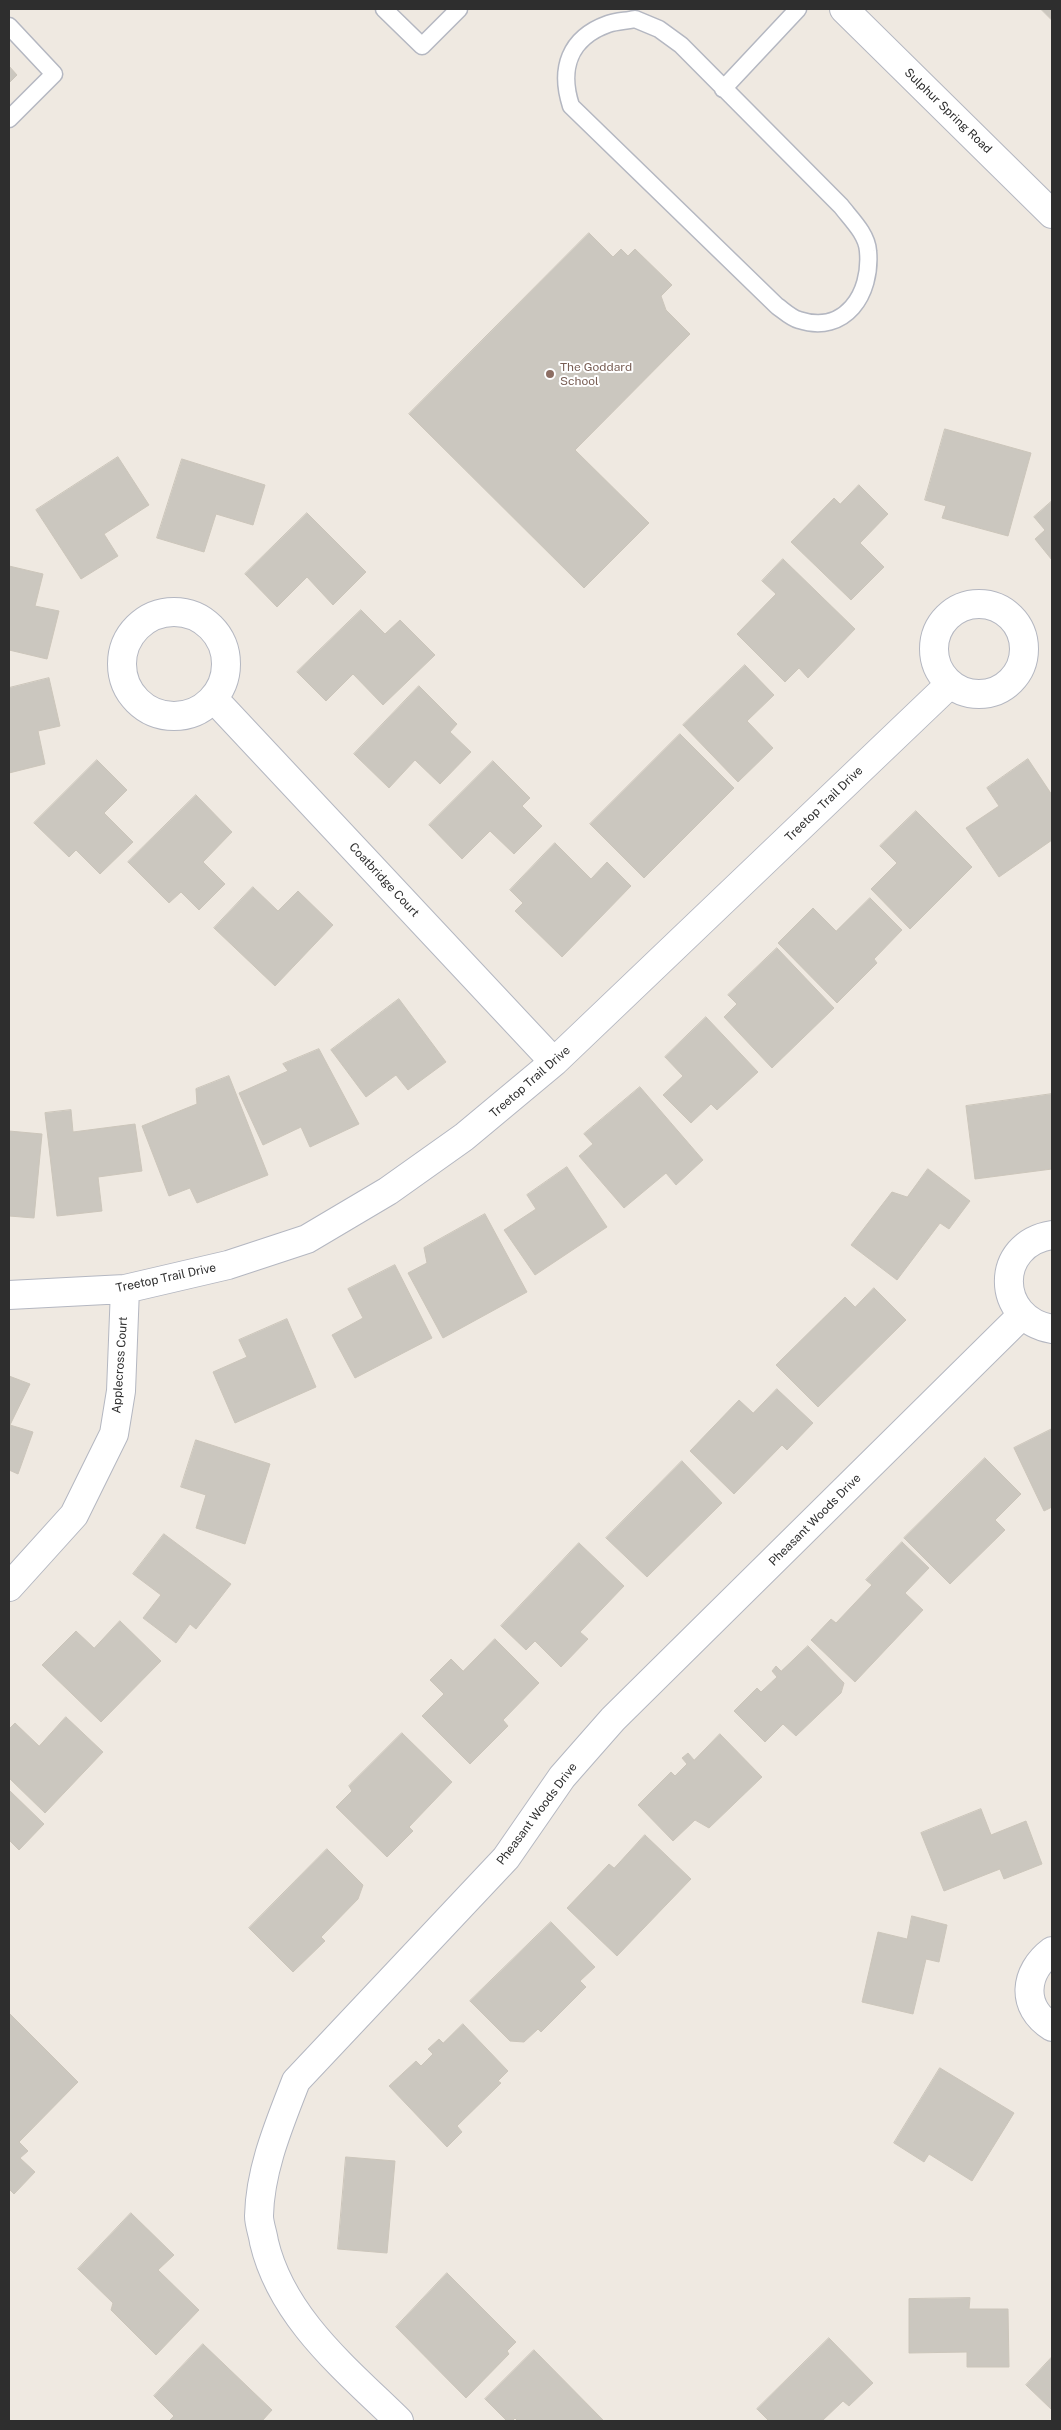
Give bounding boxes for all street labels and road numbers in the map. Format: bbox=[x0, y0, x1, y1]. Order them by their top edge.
street label: Sulphur Spring Road bbox=[901, 66, 995, 156]
street label: Treetop Trail Drive bbox=[782, 763, 866, 845]
street label: Coatbridge Court bbox=[346, 840, 422, 920]
street label: Treetop Trail Drive bbox=[487, 1043, 573, 1121]
street label: Treetop Trail Drive bbox=[115, 1260, 217, 1296]
street label: Applecross Court bbox=[109, 1316, 131, 1414]
street label: Pheasant Woods Drive bbox=[766, 1471, 864, 1569]
street label: Pheasant Woods Drive bbox=[494, 1760, 580, 1868]

